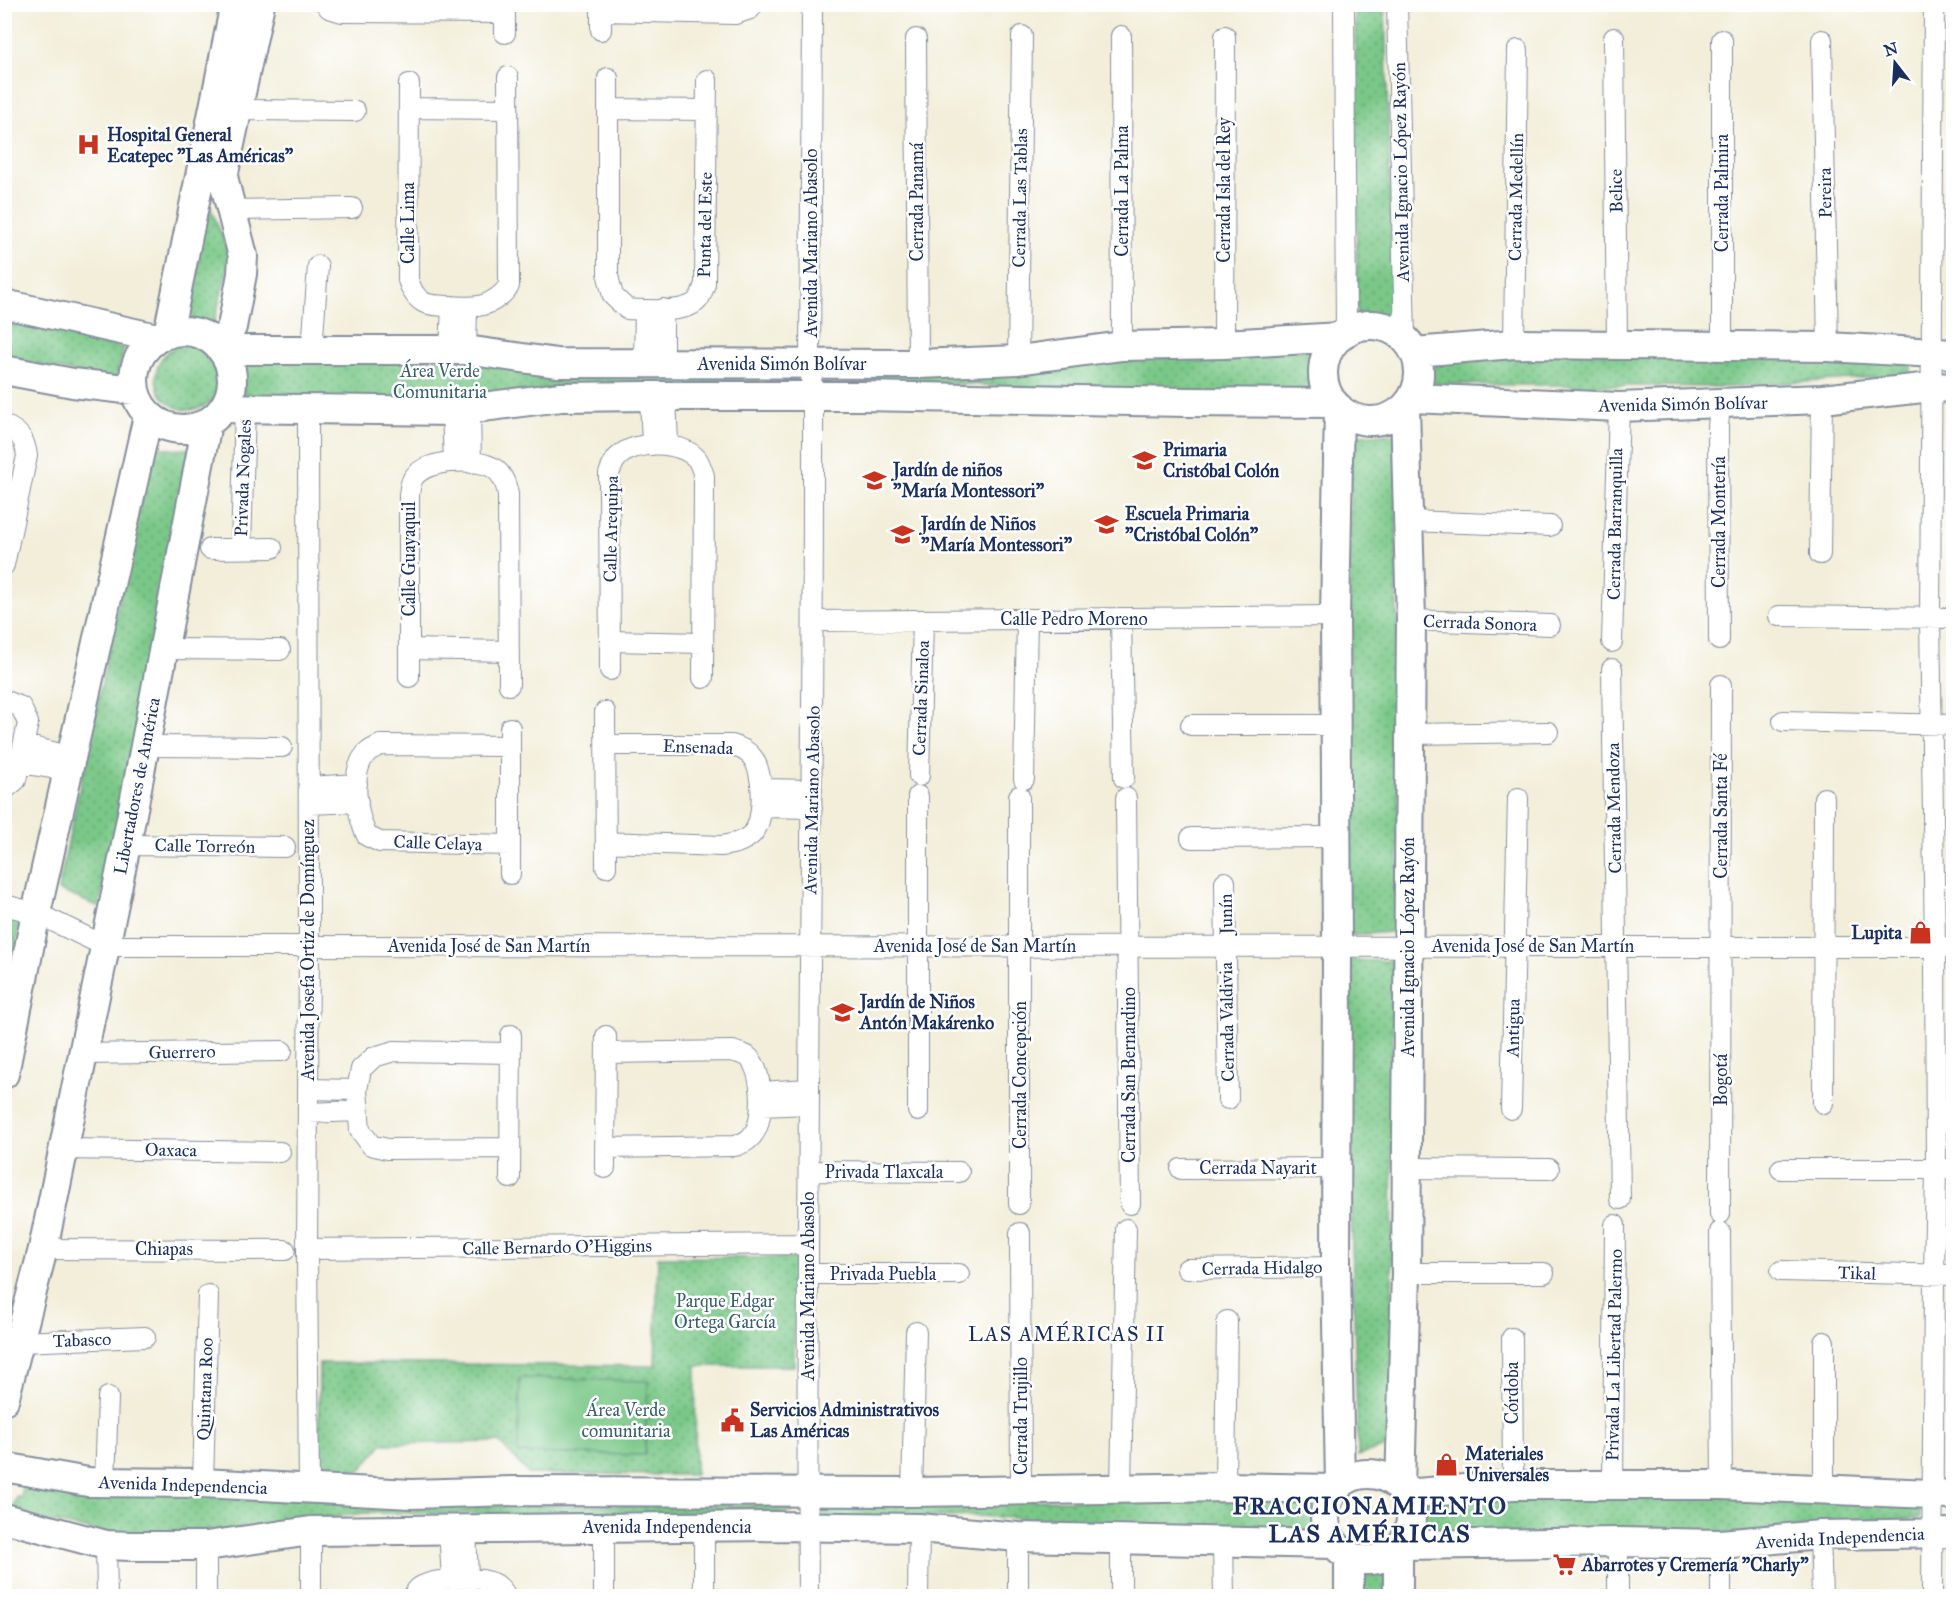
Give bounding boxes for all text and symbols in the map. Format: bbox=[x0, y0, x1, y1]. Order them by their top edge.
north arrow bbox=[1865, 33, 1925, 93]
text: N bbox=[1881, 38, 1900, 60]
street label: Avenida Ignacio López Rayón bbox=[1388, 62, 1415, 283]
street label: Cerrada Isla del Rey bbox=[1213, 117, 1235, 263]
place label: Hospital General Ecatepec "Las Américas" bbox=[107, 124, 294, 168]
street label: Cerrada La Palma bbox=[1111, 125, 1133, 257]
street label: Cerrada Las Tablas bbox=[1008, 128, 1032, 268]
hospital icon: Hospital General Ecatepec "Las Américas" bbox=[76, 132, 102, 158]
street label: Cerrada Medellín bbox=[1504, 132, 1528, 261]
street label: Cerrada Palmira bbox=[1711, 133, 1733, 252]
street label: Cerrada Panamá bbox=[906, 142, 928, 262]
street label: Avenida Mariano Abasolo bbox=[800, 149, 822, 338]
street label: Pereira bbox=[1814, 167, 1836, 219]
street label: Belice bbox=[1605, 169, 1627, 213]
street label: Punta del Este bbox=[693, 172, 717, 278]
street label: Calle Lima bbox=[397, 182, 419, 264]
street label: Avenida Simón Bolívar bbox=[696, 353, 867, 375]
park label: Área Verde Comunitaria bbox=[393, 358, 487, 403]
street label: Avenida Simón Bolívar bbox=[1597, 392, 1768, 416]
street label: Privada Nogales bbox=[230, 419, 257, 537]
place label: Primaria Cristóbal Colón bbox=[1163, 439, 1280, 482]
school or university icon: Primaria Cristóbal Colón bbox=[1132, 447, 1158, 473]
street label: Cerrada Barranquilla bbox=[1603, 447, 1628, 600]
street label: Cerrada Montería bbox=[1708, 456, 1730, 588]
place label: Jardín de niños "María Montessori" bbox=[891, 459, 1045, 502]
school or university icon: Jardín de niños "María Montessori" bbox=[862, 467, 888, 493]
street label: Calle Arequipa bbox=[599, 475, 624, 583]
street label: Calle Guayaquil bbox=[398, 501, 421, 617]
place label: Escuela Primaria "Cristóbal Colón" bbox=[1125, 503, 1259, 546]
school or university icon: Escuela Primaria "Cristóbal Colón" bbox=[1094, 511, 1120, 537]
place label: Jardín de Niños "María Montessori" bbox=[919, 513, 1073, 556]
school or university icon: Jardín de Niños "María Montessori" bbox=[890, 521, 916, 547]
street label: Calle Pedro Moreno bbox=[1000, 608, 1148, 630]
street label: Cerrada Sonora bbox=[1423, 610, 1538, 636]
street label: Cerrada Sinaloa bbox=[908, 639, 934, 756]
street label: Libertadores de América bbox=[109, 695, 165, 876]
street label: Avenida Mariano Abasolo bbox=[799, 705, 825, 896]
street label: Ensenada bbox=[662, 735, 734, 759]
street label: Cerrada Mendoza bbox=[1602, 742, 1626, 874]
street label: Cerrada Santa Fé bbox=[1710, 753, 1732, 879]
street label: Avenida Josefa Ortiz de Domínguez bbox=[297, 819, 320, 1082]
street label: Calle Celaya bbox=[393, 830, 483, 856]
street label: Calle Torreón bbox=[154, 834, 256, 858]
street label: Avenida Ignacio López Rayón bbox=[1397, 837, 1420, 1058]
street label: Junín bbox=[1215, 893, 1238, 937]
shop icon: Lupita bbox=[1907, 920, 1933, 946]
place label: Lupita bbox=[1851, 922, 1902, 945]
street label: Avenida José de San Martín bbox=[387, 935, 590, 958]
street label: Avenida José de San Martín bbox=[873, 935, 1076, 958]
street label: Avenida José de San Martín bbox=[1431, 935, 1634, 958]
street label: Cerrada Valdivia bbox=[1215, 961, 1239, 1082]
street label: Cerrada San Bernardino bbox=[1118, 987, 1140, 1163]
place label: Jardín de Niños Antón Makárenko bbox=[858, 991, 994, 1034]
street label: Antigua bbox=[1501, 998, 1526, 1059]
school or university icon: Jardín de Niños Antón Makárenko bbox=[829, 999, 855, 1025]
street label: Cerrada Concepción bbox=[1009, 1001, 1031, 1149]
street label: Guerrero bbox=[148, 1040, 216, 1064]
street label: Bogotá bbox=[1710, 1053, 1733, 1106]
street label: Oaxaca bbox=[145, 1139, 198, 1161]
street label: Cerrada Nayarit bbox=[1199, 1157, 1317, 1179]
street label: Privada Tlaxcala bbox=[825, 1161, 944, 1183]
street label: Avenida Mariano Abasolo bbox=[797, 1192, 819, 1381]
street label: Calle Bernardo O'Higgins bbox=[462, 1234, 652, 1261]
street label: Chiapas bbox=[135, 1238, 193, 1260]
street label: Privada La Libertad Palermo bbox=[1601, 1249, 1627, 1461]
street label: Cerrada Hidalgo bbox=[1201, 1256, 1323, 1281]
street label: Tikal bbox=[1838, 1261, 1877, 1285]
street label: Privada Puebla bbox=[830, 1263, 937, 1285]
park label: Parque Edgar Ortega García bbox=[674, 1290, 776, 1334]
district label: LAS AMÉRICAS II bbox=[968, 1320, 1166, 1346]
street label: Tabasco bbox=[52, 1328, 112, 1352]
street label: Quintana Roo bbox=[192, 1337, 218, 1441]
street label: Cerrada Trujillo bbox=[1010, 1357, 1032, 1475]
street label: Córdoba bbox=[1501, 1361, 1523, 1424]
park label: Área Verde comunitaria bbox=[581, 1397, 671, 1442]
place label: Servicios Administrativos Las Américas bbox=[750, 1399, 939, 1442]
public building icon: Servicios Administrativos Las Américas bbox=[719, 1407, 745, 1433]
place label: Materiales Universales bbox=[1465, 1443, 1549, 1486]
shop icon: Materiales Universales bbox=[1434, 1451, 1460, 1477]
street label: Avenida Independencia bbox=[97, 1471, 268, 1499]
district label: FRACCIONAMIENTO LAS AMÉRICAS bbox=[1232, 1491, 1508, 1549]
street label: Avenida Independencia bbox=[581, 1516, 752, 1538]
street label: Avenida Independencia bbox=[1754, 1523, 1925, 1553]
supermarket icon: Abarrotes y Cremería "Charly" bbox=[1551, 1552, 1577, 1578]
place label: Abarrotes y Cremería "Charly" bbox=[1581, 1554, 1809, 1577]

